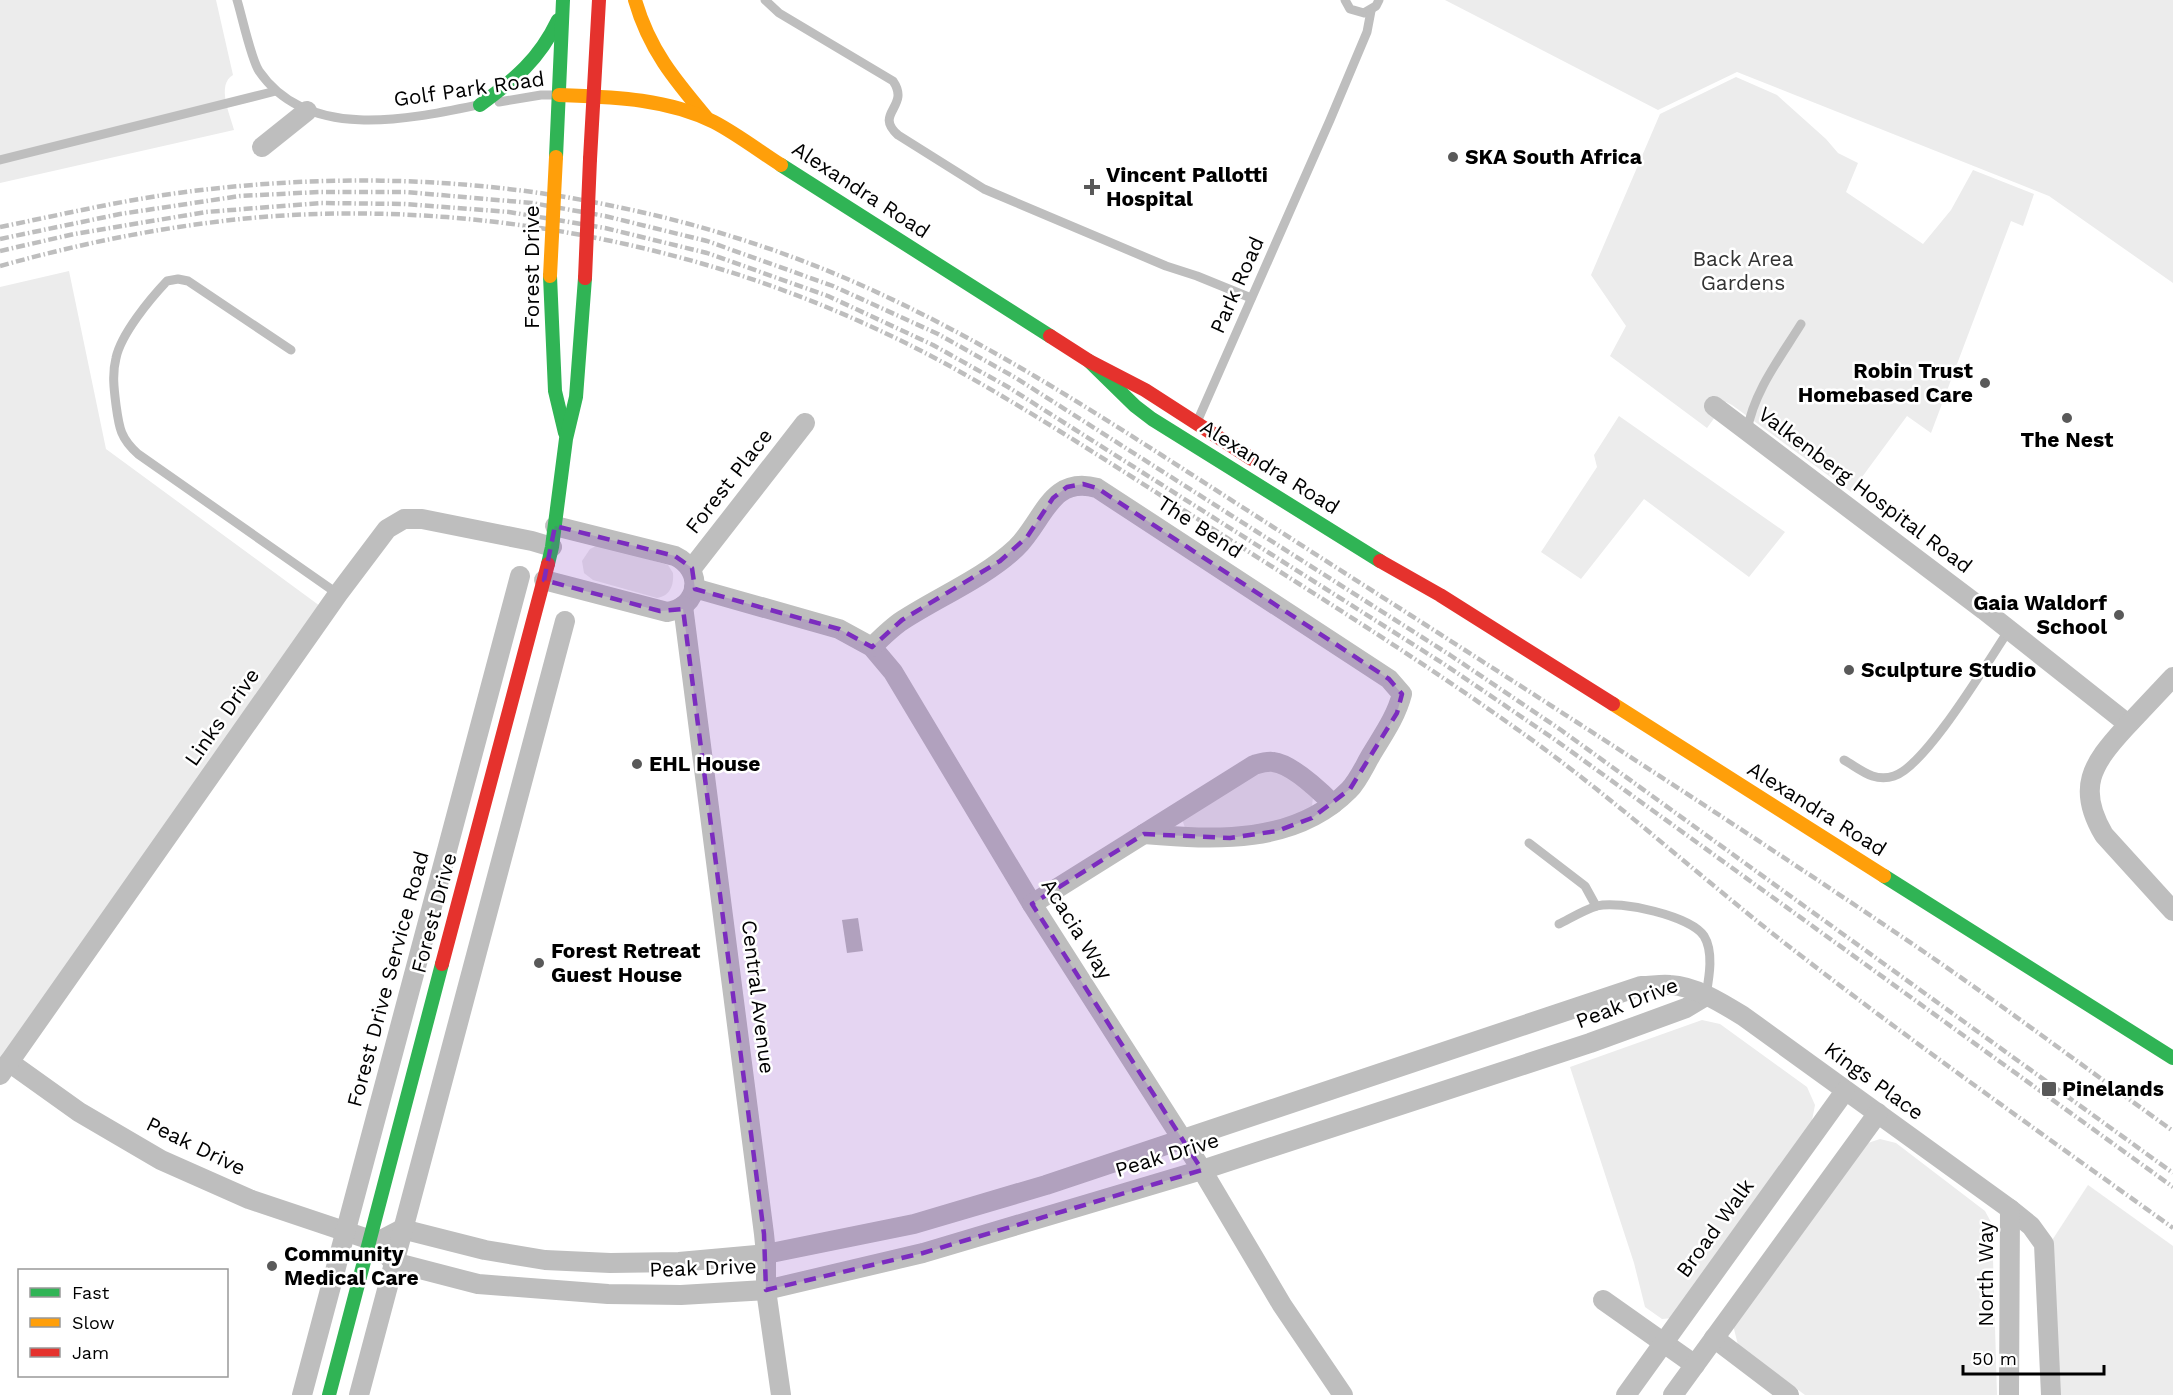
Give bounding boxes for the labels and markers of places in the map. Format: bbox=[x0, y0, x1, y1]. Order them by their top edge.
place label: SKA South Africa bbox=[1465, 144, 1643, 169]
marker: SKA South Africa bbox=[1446, 150, 1460, 164]
place label: Vincent Pallotti Hospital bbox=[1106, 162, 1268, 211]
marker: Vincent Pallotti Hospital bbox=[1083, 178, 1101, 196]
place label: Robin Trust Homebased Care bbox=[1798, 358, 1973, 407]
marker: Robin Trust Homebased Care bbox=[1978, 376, 1992, 390]
marker: The Nest bbox=[2060, 411, 2074, 425]
place label: The Nest bbox=[2021, 427, 2113, 452]
place label: Gaia Waldorf School bbox=[1973, 590, 2107, 639]
marker: Gaia Waldorf School bbox=[2112, 608, 2126, 622]
place label: Sculpture Studio bbox=[1861, 657, 2036, 682]
marker: Sculpture Studio bbox=[1842, 663, 1856, 677]
place label: EHL House bbox=[649, 751, 760, 776]
marker: EHL House bbox=[630, 757, 644, 771]
place label: Forest Retreat Guest House bbox=[551, 938, 700, 987]
marker: Forest Retreat Guest House bbox=[532, 956, 546, 970]
place label: Pinelands bbox=[2062, 1076, 2164, 1101]
marker: Pinelands bbox=[2040, 1080, 2058, 1098]
place label: Community Medical Care bbox=[284, 1241, 419, 1290]
marker: Community Medical Care bbox=[265, 1259, 279, 1273]

